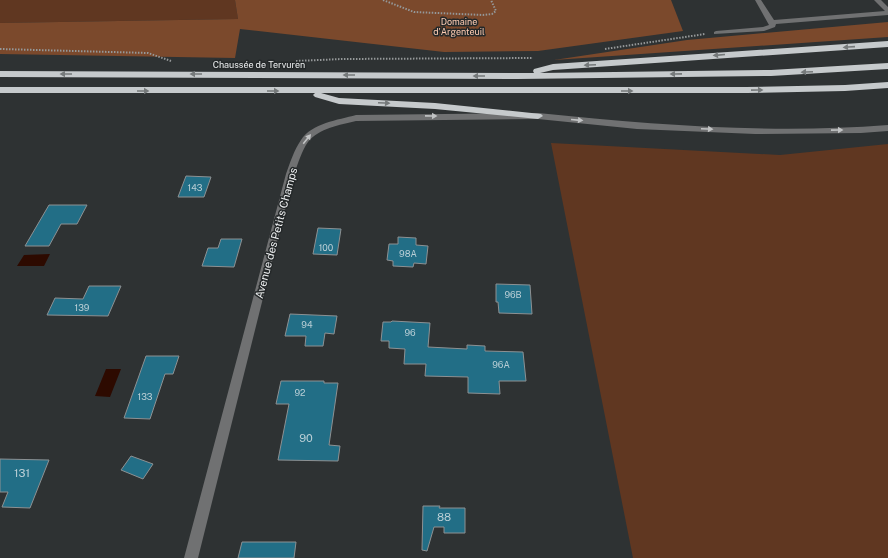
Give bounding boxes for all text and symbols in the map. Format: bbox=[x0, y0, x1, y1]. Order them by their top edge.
park label: Domaine d'Argenteuil bbox=[433, 16, 485, 37]
one-way arrow bbox=[843, 43, 855, 50]
one-way arrow bbox=[713, 52, 725, 59]
street label: Chaussée de Tervuren bbox=[213, 59, 305, 70]
one-way arrow bbox=[584, 61, 596, 68]
one-way arrow bbox=[801, 68, 813, 75]
one-way arrow bbox=[59, 71, 72, 77]
one-way arrow bbox=[189, 71, 202, 77]
one-way arrow bbox=[669, 71, 682, 77]
one-way arrow bbox=[342, 72, 355, 78]
one-way arrow bbox=[472, 73, 485, 79]
one-way arrow bbox=[751, 87, 764, 93]
one-way arrow bbox=[137, 88, 150, 94]
one-way arrow bbox=[267, 88, 280, 94]
one-way arrow bbox=[621, 88, 634, 94]
one-way arrow bbox=[378, 100, 390, 107]
one-way arrow bbox=[425, 113, 437, 120]
one-way arrow bbox=[571, 117, 583, 123]
one-way arrow bbox=[701, 126, 714, 132]
one-way arrow bbox=[831, 127, 844, 133]
one-way arrow bbox=[303, 134, 311, 145]
street label: Avenue des Petits Champs bbox=[253, 166, 299, 300]
house number: 143 bbox=[188, 182, 203, 193]
house number: 100 bbox=[319, 242, 334, 253]
house number: 98A bbox=[399, 248, 417, 259]
house number: 96B bbox=[504, 289, 522, 300]
house number: 139 bbox=[75, 302, 90, 313]
house number: 94 bbox=[301, 319, 313, 330]
house number: 96 bbox=[404, 327, 416, 338]
house number: 96A bbox=[492, 359, 510, 370]
house number: 92 bbox=[295, 387, 305, 398]
house number: 133 bbox=[138, 391, 153, 402]
house number: 90 bbox=[299, 432, 313, 444]
house number: 131 bbox=[14, 467, 30, 479]
house number: 88 bbox=[437, 511, 451, 523]

